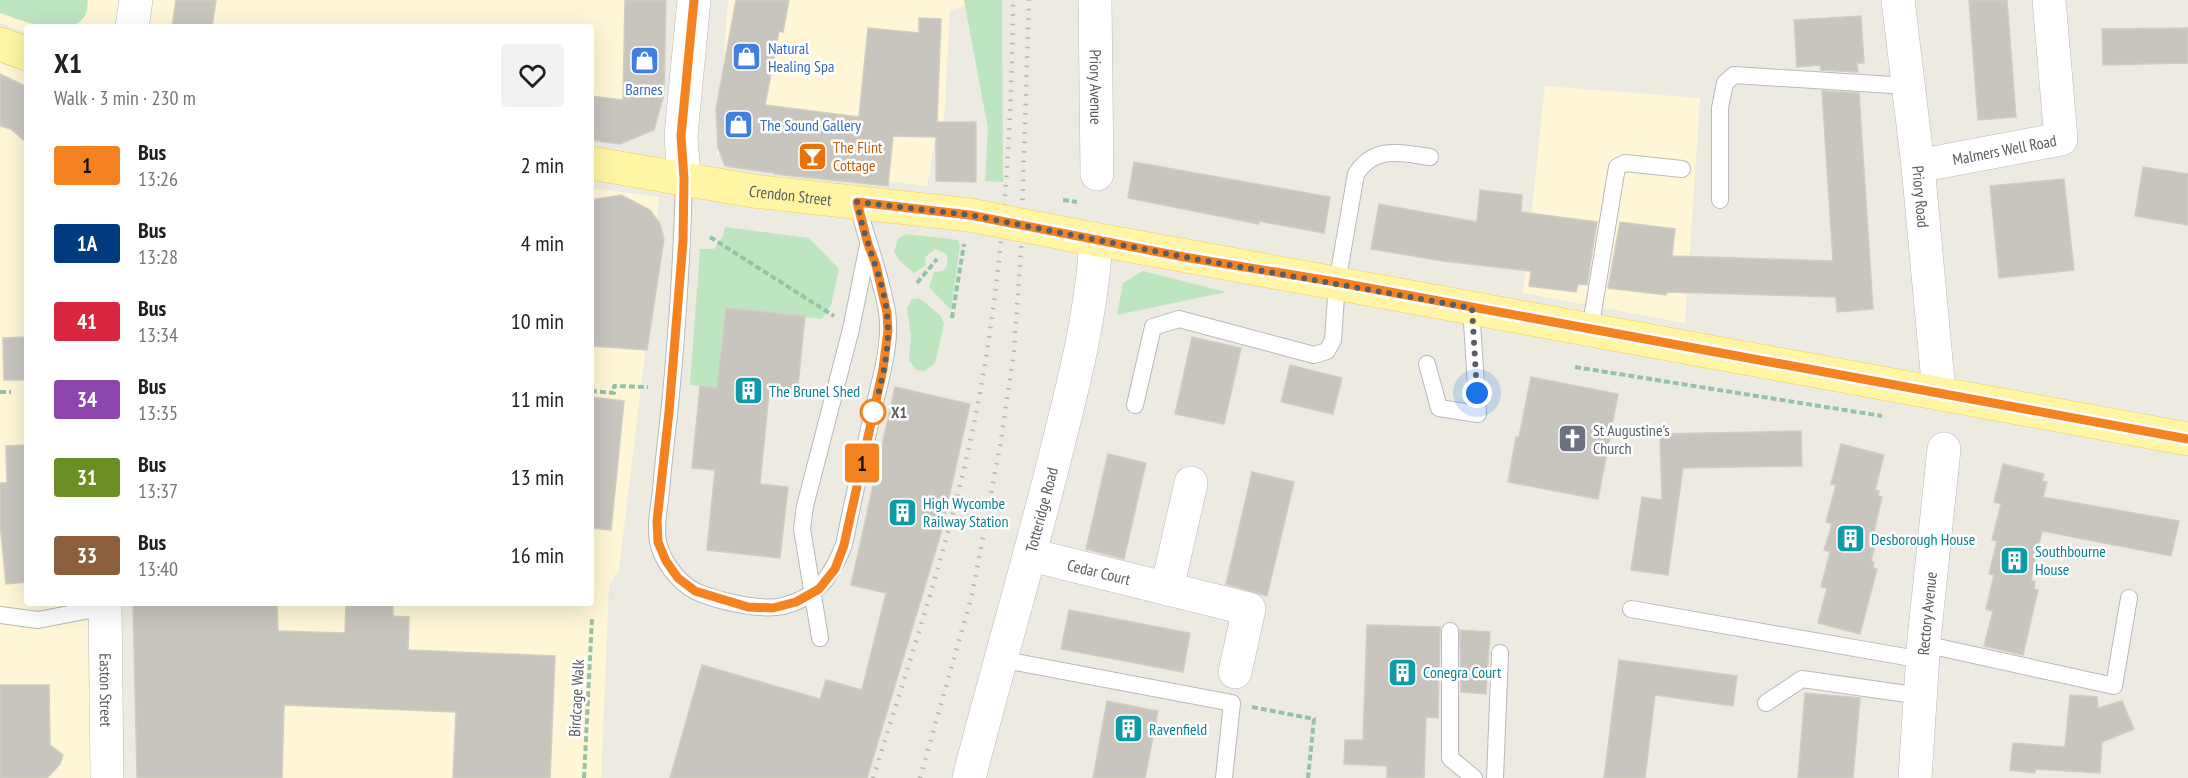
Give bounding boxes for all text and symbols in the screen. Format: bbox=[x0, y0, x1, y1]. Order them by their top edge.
place label: Natural Healing Spa bbox=[768, 38, 834, 76]
shop icon: Natural Healing Spa bbox=[731, 41, 763, 73]
text: X1 bbox=[54, 44, 82, 81]
button: heart bbox=[501, 44, 564, 107]
shop icon: Barnes bbox=[628, 45, 660, 77]
street label: Priory Avenue bbox=[1086, 49, 1106, 125]
place label: Barnes bbox=[625, 79, 663, 99]
text: Walk · 3 min · 230 m bbox=[54, 85, 196, 111]
shop icon: The Sound Gallery bbox=[723, 109, 755, 141]
place label: The Sound Gallery bbox=[760, 115, 861, 135]
street label: Malmers Well Road bbox=[1951, 130, 2058, 169]
place label: The Flint Cottage bbox=[833, 137, 883, 175]
text: Bus bbox=[138, 138, 166, 166]
bar icon: The Flint Cottage bbox=[796, 140, 828, 172]
text: 2 min bbox=[521, 151, 564, 179]
text: 1 bbox=[82, 152, 92, 179]
street label: Priory Road bbox=[1908, 165, 1934, 229]
text: 13:26 bbox=[138, 166, 178, 192]
street label: Crendon Street bbox=[748, 181, 833, 210]
text: Bus bbox=[138, 216, 166, 244]
text: 4 min bbox=[521, 229, 564, 257]
text: 1A bbox=[77, 230, 97, 257]
text: 13:28 bbox=[138, 244, 178, 270]
text: Bus bbox=[138, 294, 166, 322]
text: 10 min bbox=[511, 307, 564, 335]
text: 41 bbox=[77, 308, 97, 335]
text: 13:34 bbox=[138, 322, 178, 348]
text: Bus bbox=[138, 372, 166, 400]
building icon: The Brunel Shed bbox=[732, 375, 764, 407]
your location bbox=[1462, 378, 1492, 408]
place label: The Brunel Shed bbox=[769, 381, 860, 401]
text: 11 min bbox=[511, 385, 564, 413]
text: 34 bbox=[77, 386, 97, 413]
marker: X1 bbox=[860, 399, 886, 425]
text: 13:35 bbox=[138, 400, 178, 426]
place label: X1 bbox=[891, 402, 907, 422]
place label: St Augustine's Church bbox=[1593, 420, 1670, 458]
church icon: St Augustine's Church bbox=[1556, 423, 1588, 455]
line badge: 1 bbox=[842, 444, 882, 482]
text: Bus bbox=[138, 450, 166, 478]
text: 1 bbox=[857, 450, 867, 477]
text: 13 min bbox=[511, 463, 564, 491]
text: 31 bbox=[77, 464, 97, 491]
street label: Totteridge Road bbox=[1021, 465, 1062, 554]
text: 13:37 bbox=[138, 478, 178, 504]
place label: High Wycombe Railway Station bbox=[923, 493, 1009, 531]
building icon: High Wycombe Railway Station bbox=[886, 496, 918, 528]
building icon: Desborough House bbox=[1834, 523, 1866, 555]
text: Bus bbox=[138, 528, 166, 556]
place label: Desborough House bbox=[1871, 529, 1975, 549]
text: 16 min bbox=[511, 541, 564, 569]
place label: Southbourne House bbox=[2035, 541, 2106, 579]
text: 33 bbox=[77, 542, 97, 569]
building icon: Southbourne House bbox=[1998, 544, 2030, 576]
street label: Cedar Court bbox=[1065, 554, 1133, 589]
text: 13:40 bbox=[138, 556, 178, 582]
street label: Rectory Avenue bbox=[1913, 571, 1941, 656]
street label: Easton Street bbox=[96, 653, 116, 727]
building icon: Conegra Court bbox=[1386, 656, 1418, 688]
street label: Birdcage Walk bbox=[564, 658, 588, 737]
place label: Conegra Court bbox=[1423, 662, 1502, 682]
building icon: Ravenfield bbox=[1112, 713, 1144, 745]
place label: Ravenfield bbox=[1149, 719, 1207, 739]

